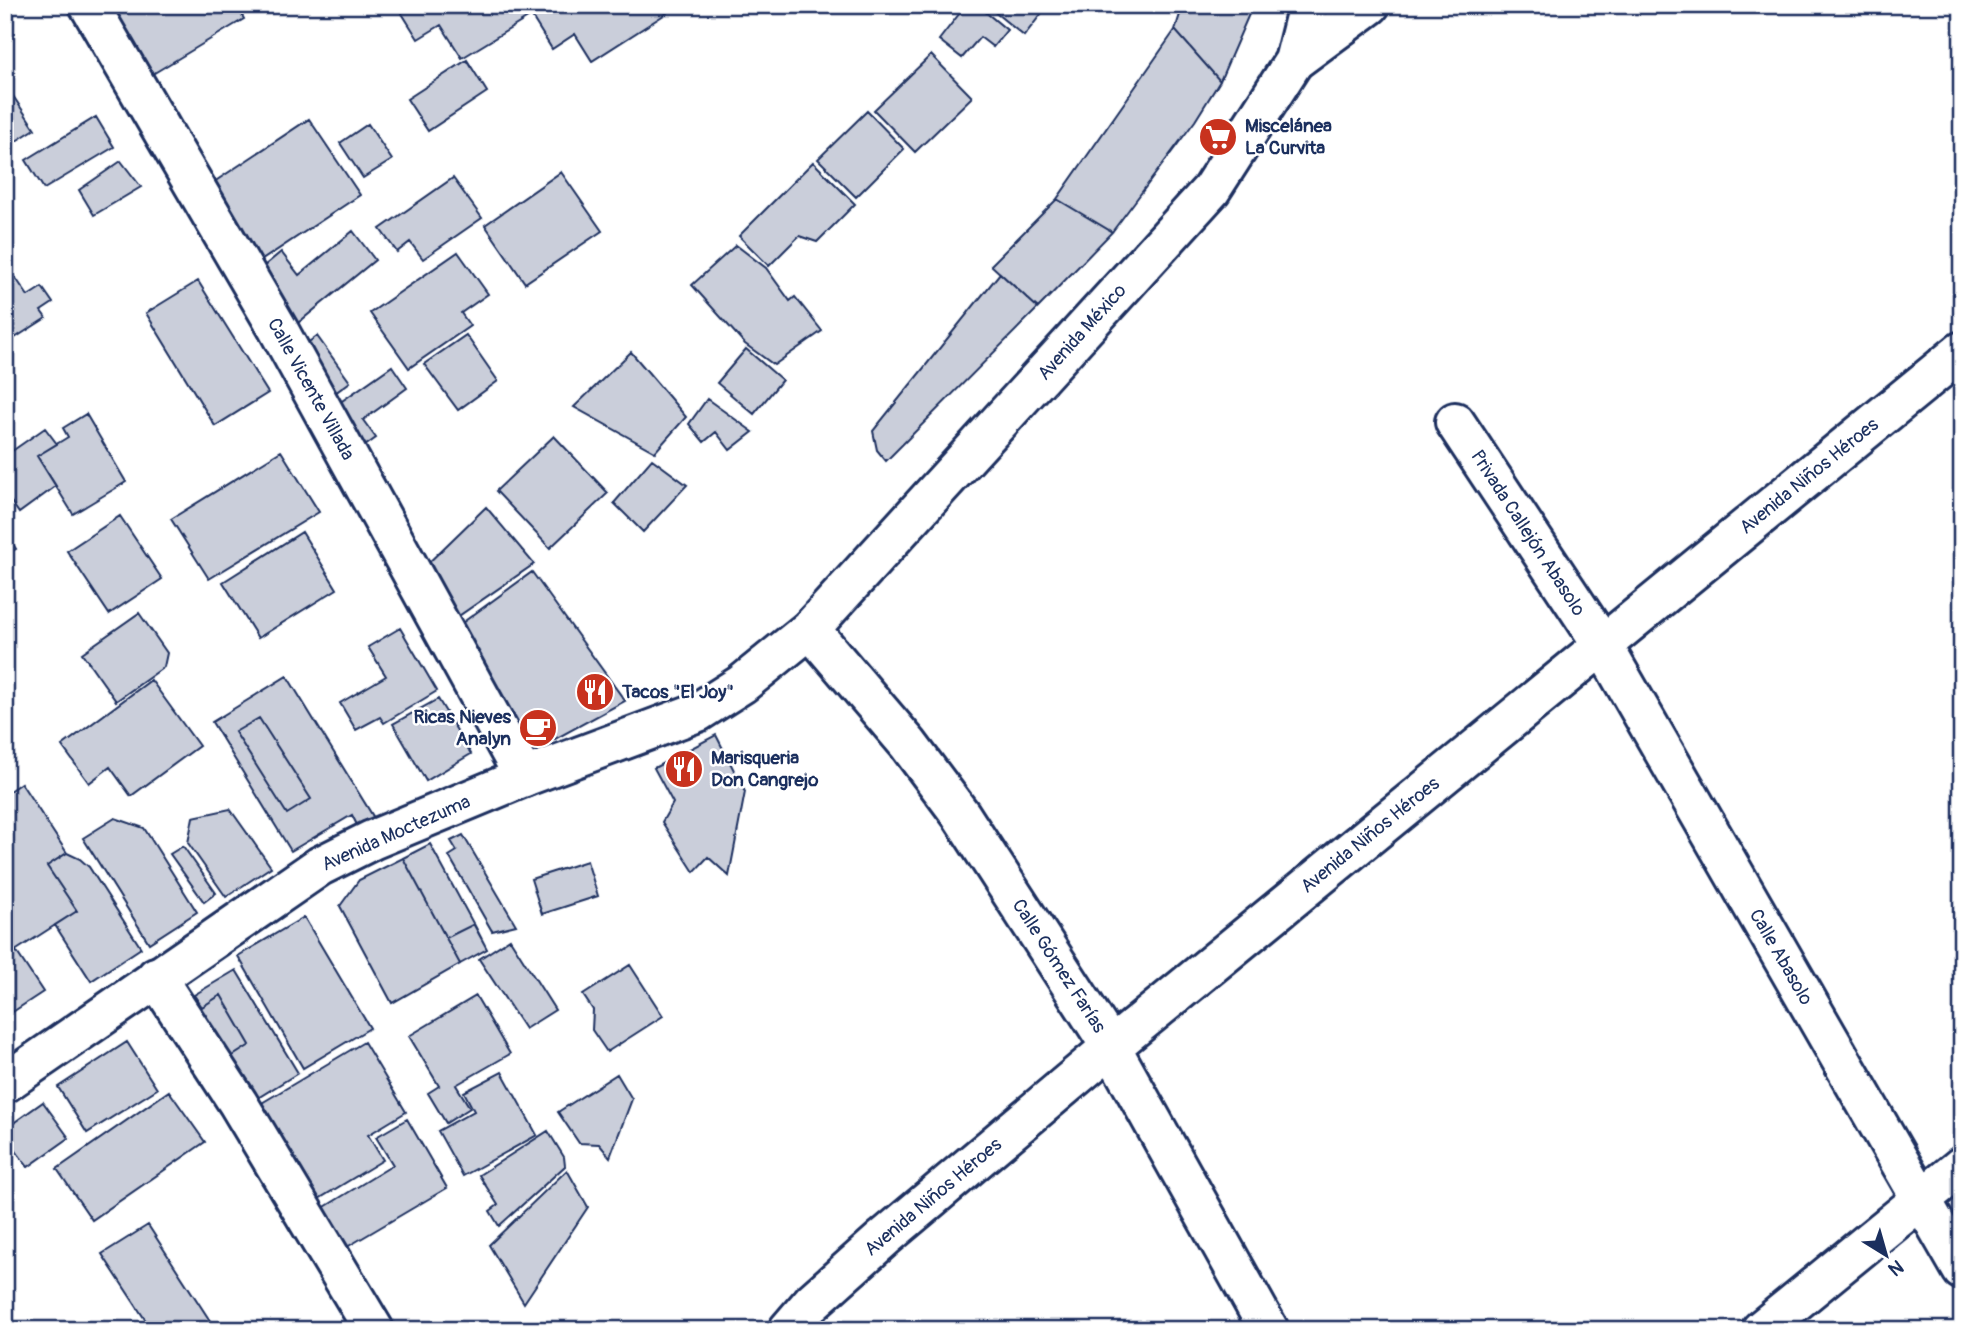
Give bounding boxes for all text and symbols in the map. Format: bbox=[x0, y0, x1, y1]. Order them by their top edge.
place label: Miscelánea La Curvita bbox=[1245, 114, 1332, 160]
supermarket icon: Miscelánea La Curvita bbox=[1197, 116, 1239, 158]
street label: Avenida México bbox=[1032, 279, 1132, 385]
street label: Calle Vicente Villada bbox=[262, 314, 360, 464]
street label: Avenida Niños Héroes bbox=[1735, 412, 1884, 539]
street label: Privada Callejón Abasolo bbox=[1465, 446, 1591, 620]
restaurant icon: Tacos "El Joy" bbox=[574, 671, 616, 713]
place label: Tacos "El Joy" bbox=[621, 680, 734, 704]
place label: Ricas Nieves Analyn bbox=[414, 705, 511, 751]
cafe icon: Ricas Nieves Analyn bbox=[517, 707, 559, 749]
place label: Marisqueria Don Cangrejo bbox=[711, 746, 819, 792]
restaurant icon: Marisqueria Don Cangrejo bbox=[663, 748, 705, 790]
street label: Avenida Niños Héroes bbox=[1296, 771, 1445, 898]
street label: Avenida Moctezuma bbox=[318, 789, 474, 877]
street label: Calle Gómez Farías bbox=[1007, 895, 1112, 1038]
street label: Calle Abasolo bbox=[1744, 905, 1818, 1009]
street label: Avenida Niños Héroes bbox=[860, 1132, 1007, 1261]
north arrow bbox=[1852, 1220, 1922, 1290]
text: N bbox=[1883, 1254, 1908, 1281]

